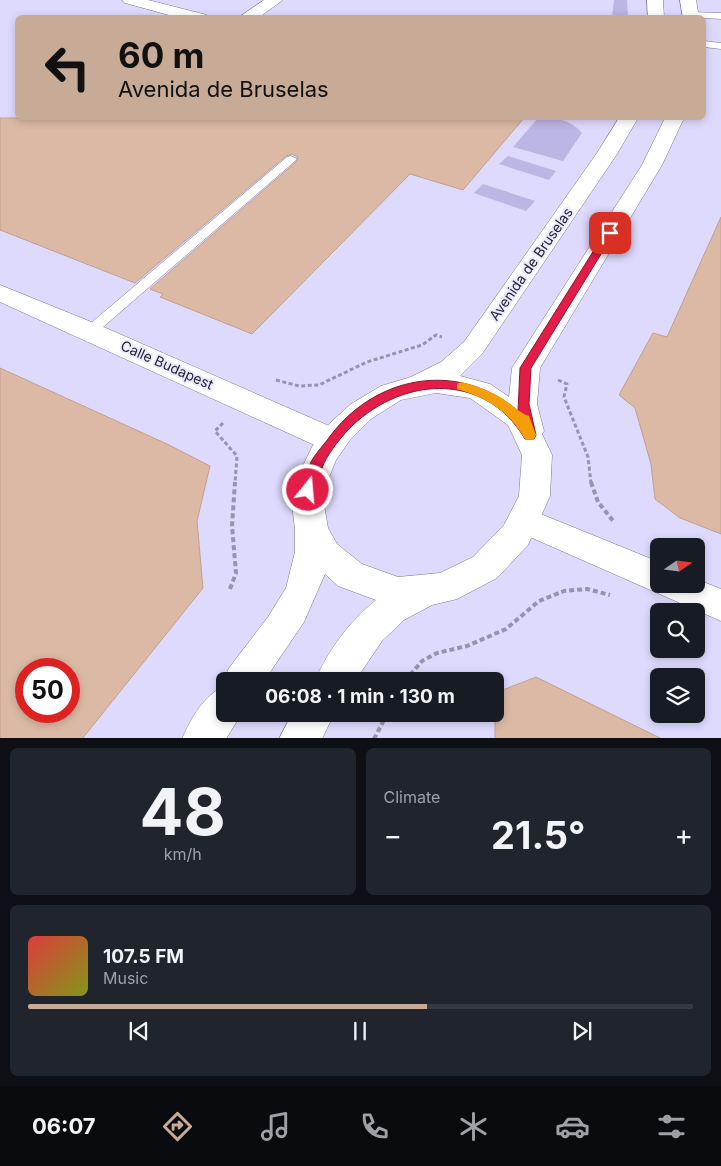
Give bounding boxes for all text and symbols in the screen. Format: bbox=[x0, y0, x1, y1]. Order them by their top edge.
text: 60 m bbox=[118, 34, 205, 76]
icon: left bbox=[35, 35, 100, 100]
text: Avenida de Bruselas bbox=[118, 76, 329, 102]
street label: Avenida de Bruselas bbox=[485, 204, 576, 324]
pin bbox=[589, 212, 631, 254]
icon: arrive bbox=[596, 219, 624, 247]
street label: Calle Budapest bbox=[118, 337, 217, 393]
position arrow bbox=[281, 463, 333, 515]
north arrow bbox=[650, 538, 705, 592]
map controls bbox=[650, 538, 705, 723]
button: search bbox=[650, 603, 705, 658]
speed limit sign: 50 bbox=[15, 658, 80, 723]
button: layers bbox=[650, 668, 705, 723]
text: 06:08 · 1 min · 130 m bbox=[265, 685, 455, 708]
text: 48 bbox=[140, 772, 226, 851]
text: Climate bbox=[384, 787, 440, 807]
text: 21.5° bbox=[491, 812, 585, 858]
text: − bbox=[384, 818, 402, 852]
text: + bbox=[674, 818, 693, 852]
text: km/h bbox=[164, 844, 202, 864]
text: 107.5 FM bbox=[103, 945, 184, 968]
text: Music bbox=[103, 968, 148, 988]
icon: previous bbox=[125, 1017, 153, 1045]
icon: pause bbox=[346, 1017, 374, 1045]
icon: next bbox=[568, 1017, 596, 1045]
icon: directions bbox=[160, 1109, 195, 1144]
icon: music bbox=[258, 1109, 293, 1144]
icon: phone bbox=[357, 1109, 392, 1144]
icon: climate bbox=[456, 1109, 491, 1144]
icon: car bbox=[555, 1109, 590, 1144]
icon: filters bbox=[654, 1109, 689, 1144]
text: 06:07 bbox=[32, 1113, 96, 1139]

